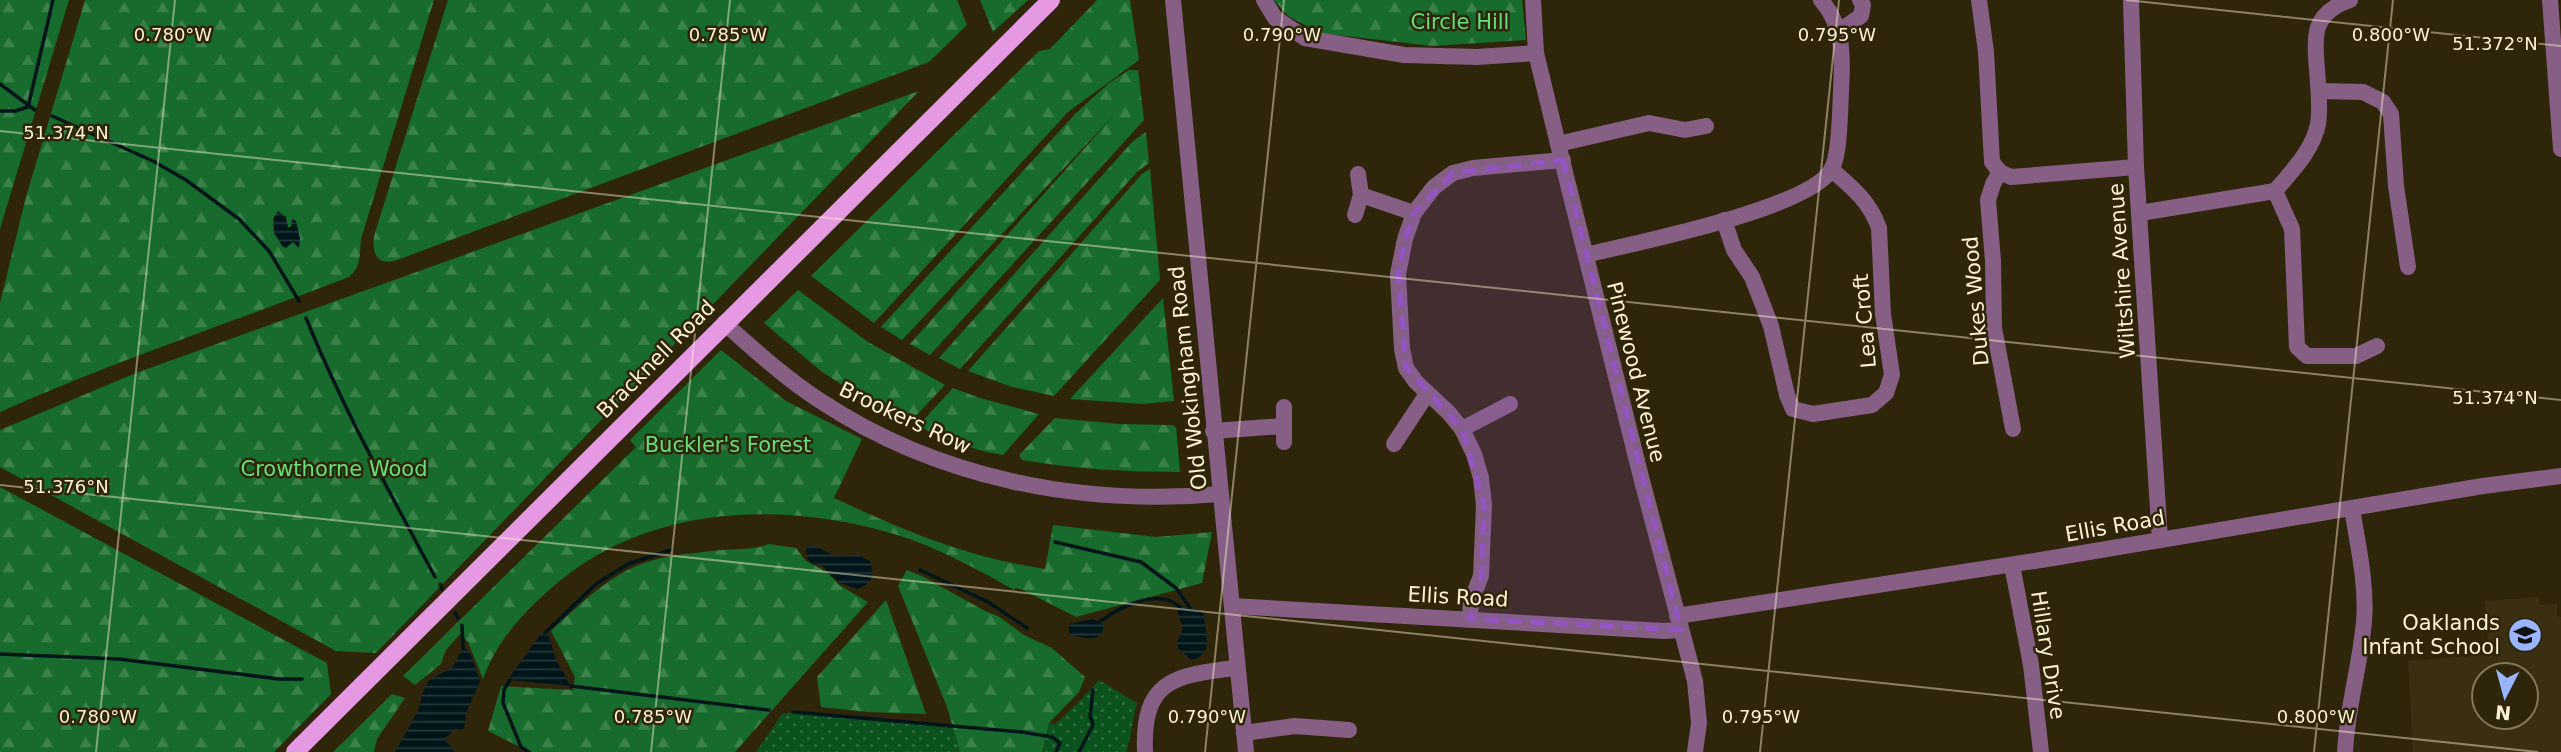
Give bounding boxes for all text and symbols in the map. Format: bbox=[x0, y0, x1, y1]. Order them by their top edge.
park label: Circle Hill bbox=[1411, 10, 1509, 34]
text: 0.780°W bbox=[134, 24, 212, 45]
text: 0.785°W bbox=[689, 24, 767, 45]
text: 0.790°W bbox=[1243, 24, 1321, 45]
text: 0.795°W bbox=[1798, 24, 1876, 45]
text: 0.800°W bbox=[2352, 24, 2430, 45]
text: 51.372°N bbox=[2452, 33, 2538, 54]
text: 51.374°N bbox=[23, 122, 109, 143]
street label: Wiltshire Avenue bbox=[2104, 182, 2140, 360]
street label: Dukes Wood bbox=[1958, 235, 1994, 367]
street label: Old Wokingham Road bbox=[1164, 265, 1212, 491]
street label: Lea Croft bbox=[1849, 273, 1881, 369]
street label: Pinewood Avenue bbox=[1602, 279, 1670, 465]
street label: Bracknell Road bbox=[592, 295, 720, 423]
street label: Brookers Row bbox=[835, 377, 975, 459]
text: 51.374°N bbox=[2452, 387, 2538, 408]
park label: Buckler's Forest bbox=[645, 433, 811, 457]
park label: Crowthorne Wood bbox=[241, 457, 427, 481]
text: 51.376°N bbox=[23, 476, 109, 497]
street label: Ellis Road bbox=[2063, 505, 2167, 547]
street label: Ellis Road bbox=[1407, 582, 1509, 612]
street label: Hillary Drive bbox=[2026, 589, 2070, 721]
place label: Oaklands Infant School bbox=[2362, 611, 2500, 659]
school or university icon: Oaklands Infant School bbox=[2506, 616, 2544, 654]
north arrow bbox=[2470, 661, 2540, 731]
text: N bbox=[2494, 701, 2512, 725]
text: 0.780°W bbox=[59, 706, 137, 727]
text: 0.785°W bbox=[614, 706, 692, 727]
text: 0.790°W bbox=[1168, 706, 1246, 727]
text: 0.795°W bbox=[1722, 706, 1800, 727]
text: 0.800°W bbox=[2277, 706, 2355, 727]

